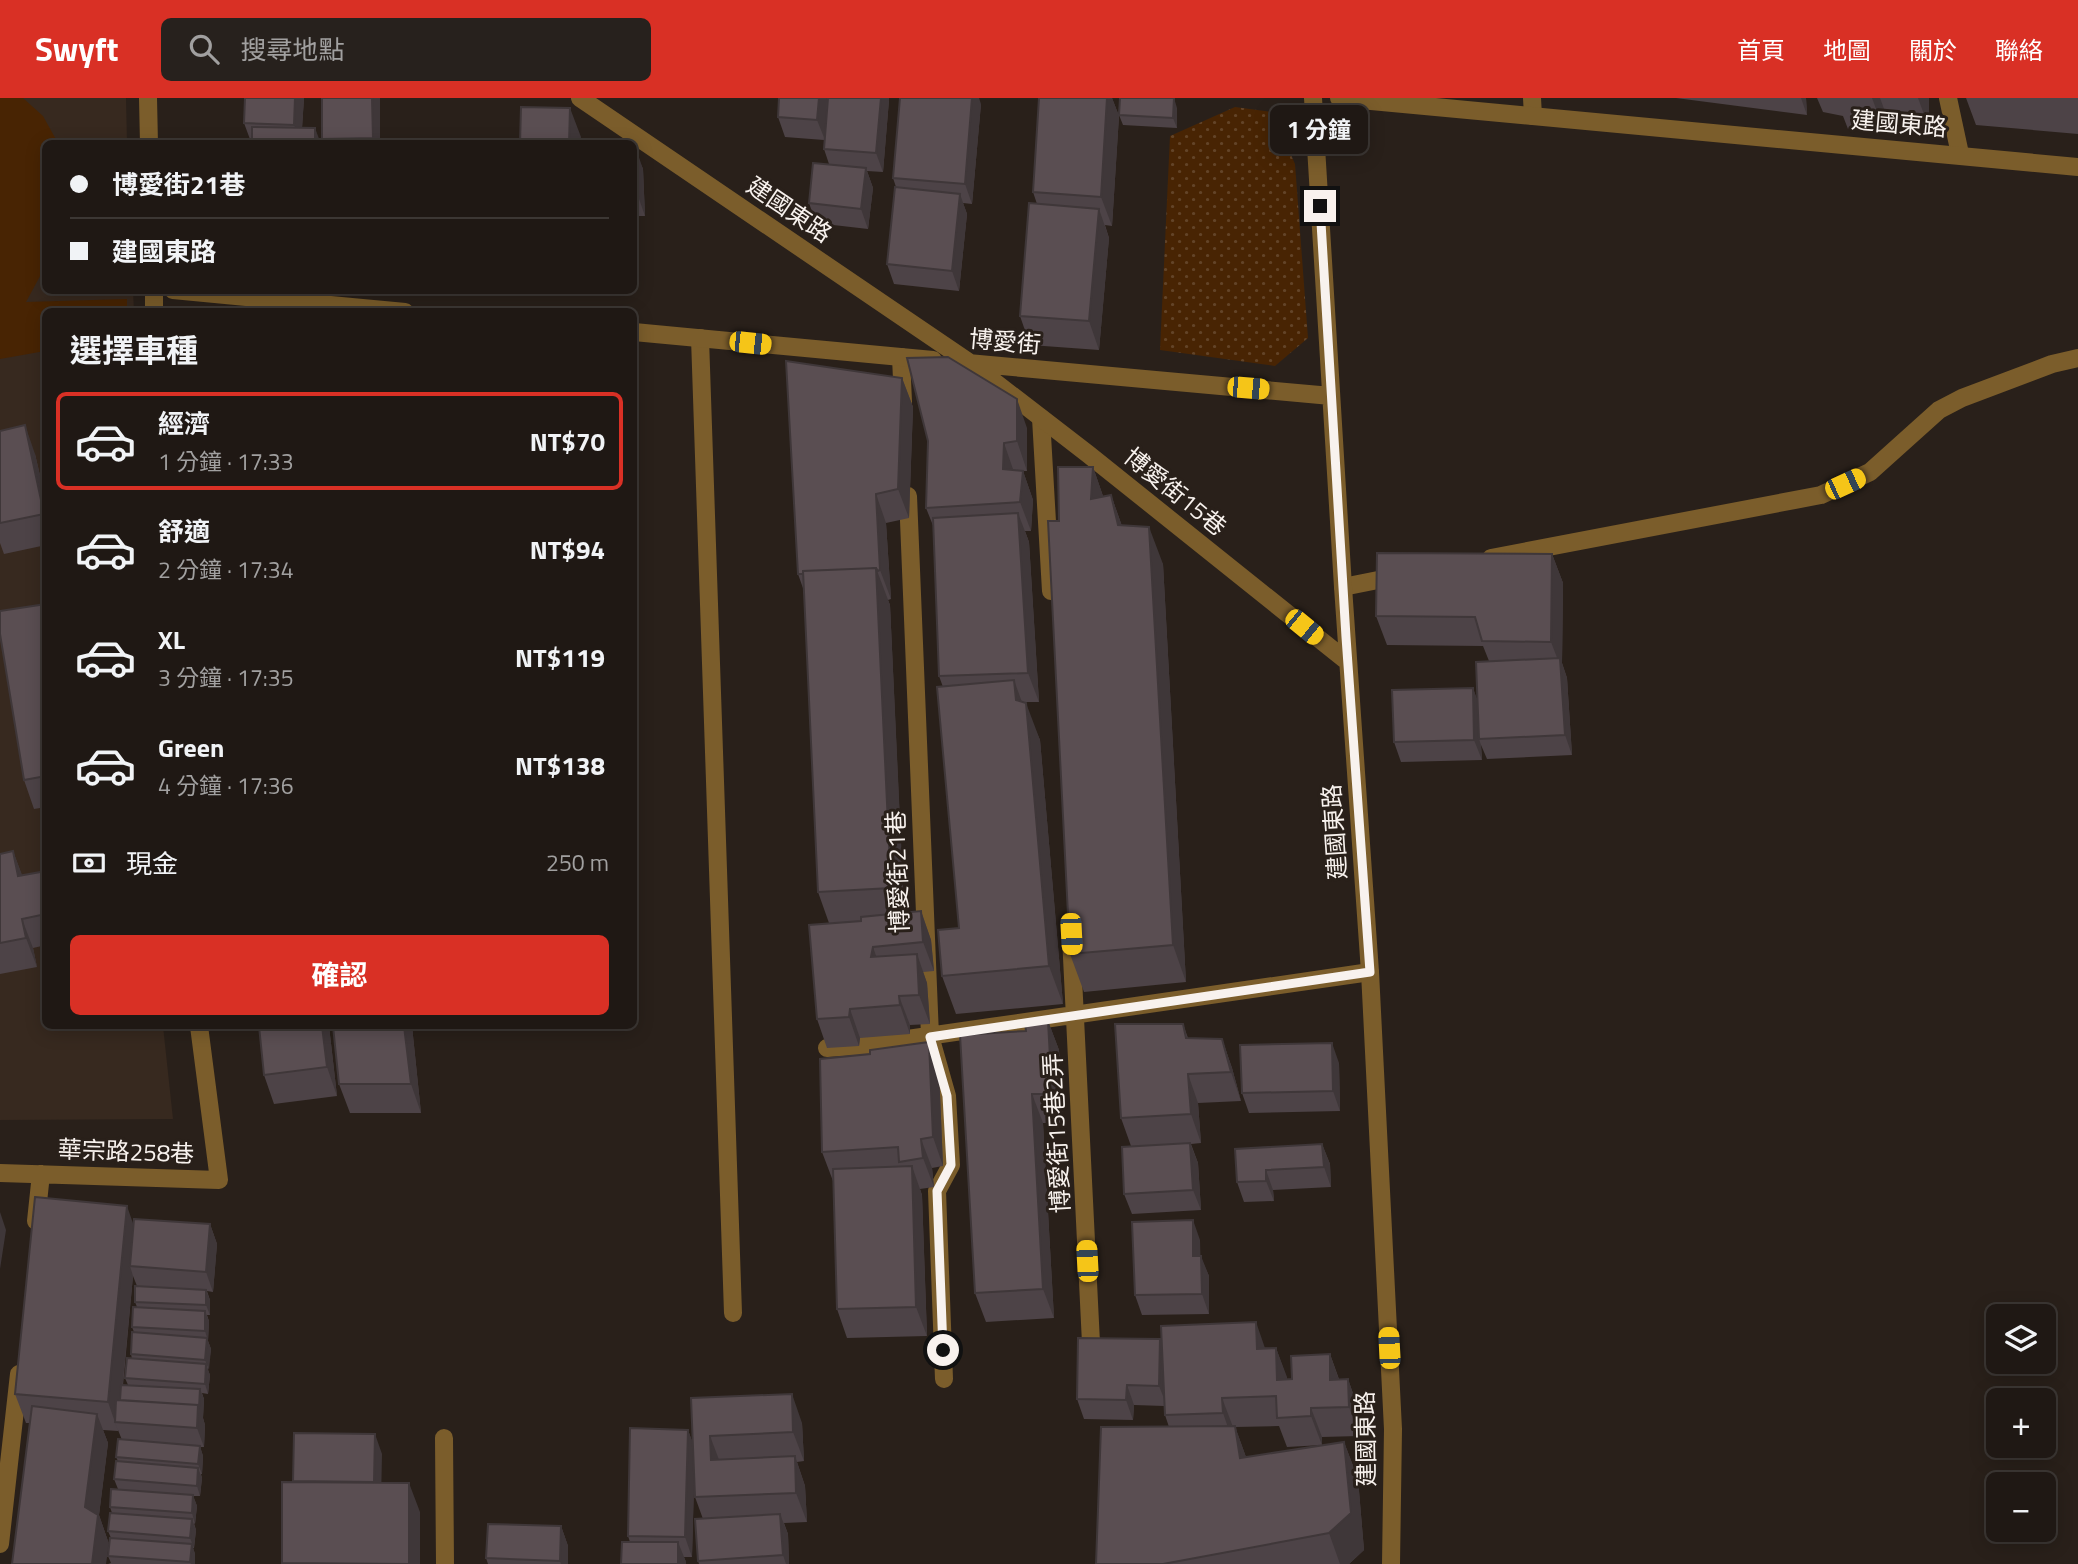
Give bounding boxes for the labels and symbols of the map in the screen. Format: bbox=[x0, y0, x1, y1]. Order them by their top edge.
street label: 建國東路 bbox=[1850, 101, 1948, 145]
callout: 1 分鐘 bbox=[1271, 105, 1369, 154]
street label: 建國東路 bbox=[740, 167, 839, 251]
route end bbox=[1304, 190, 1336, 222]
street label: 博愛街 bbox=[968, 320, 1043, 362]
car bbox=[729, 330, 772, 356]
car bbox=[1227, 376, 1270, 400]
street label: 博愛街15巷 bbox=[1117, 439, 1235, 544]
car bbox=[1822, 466, 1869, 502]
car bbox=[1282, 606, 1327, 648]
street label: 建國東路 bbox=[1313, 783, 1355, 881]
street label: 博愛街21巷 bbox=[877, 810, 917, 934]
car bbox=[1060, 912, 1083, 956]
street label: 博愛街15巷2弄 bbox=[1034, 1052, 1078, 1214]
street label: 華宗路258巷 bbox=[57, 1131, 195, 1171]
car bbox=[1076, 1239, 1099, 1283]
car bbox=[1378, 1326, 1401, 1370]
route start bbox=[927, 1334, 959, 1366]
street label: 建國東路 bbox=[1346, 1391, 1384, 1487]

